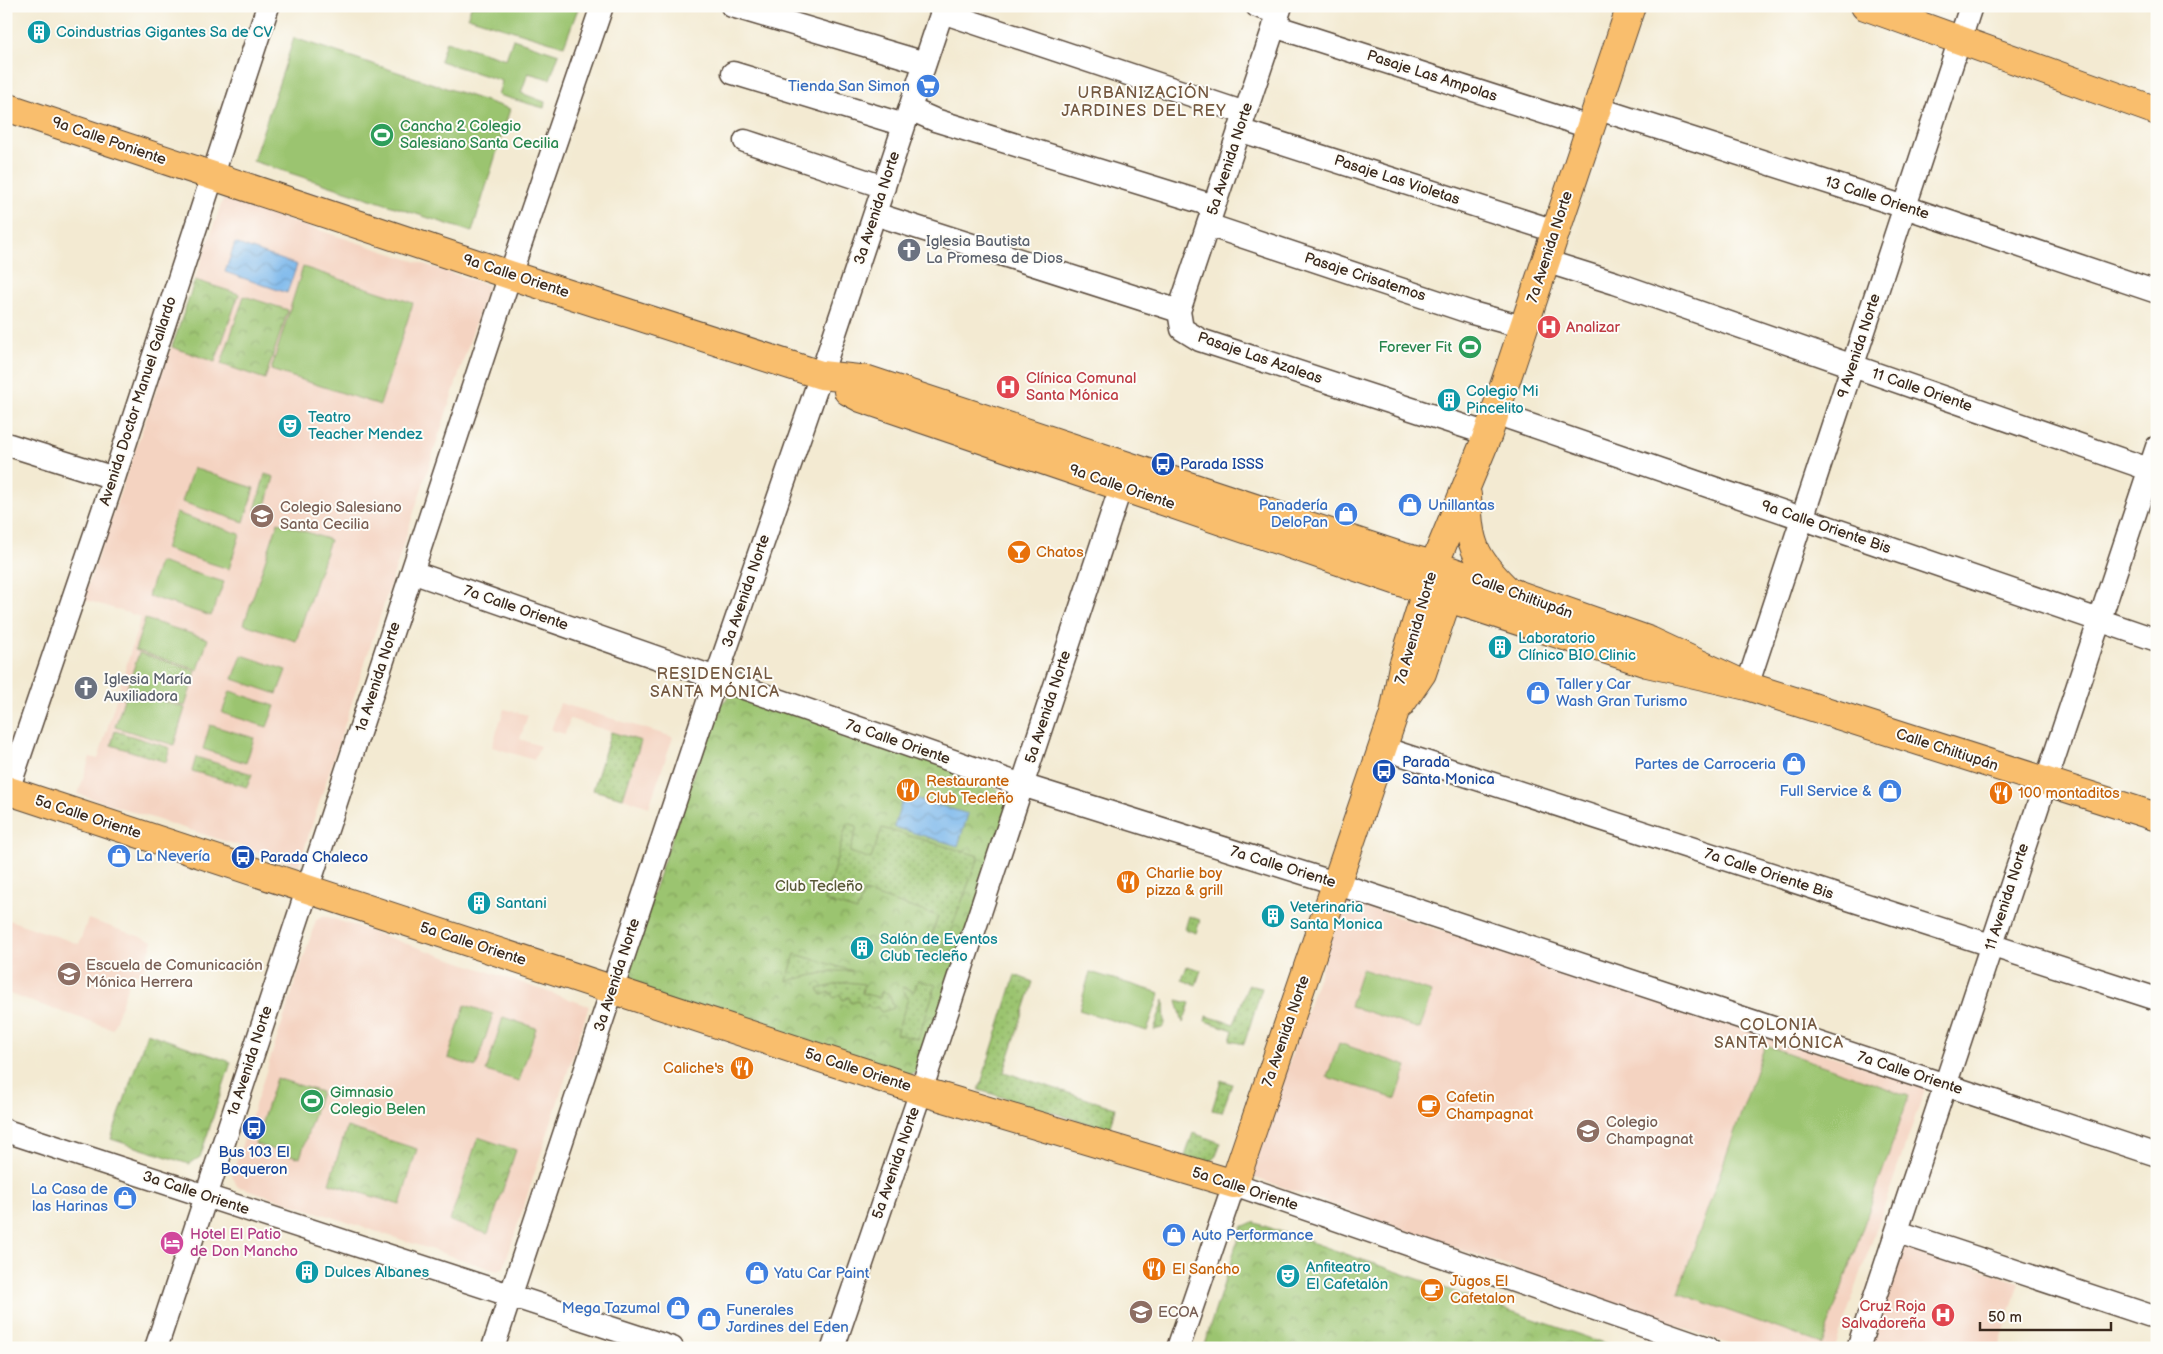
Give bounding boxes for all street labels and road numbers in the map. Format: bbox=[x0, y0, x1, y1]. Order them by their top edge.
street label: Pasaje Las Ampolas bbox=[1364, 46, 1500, 106]
street label: 5a Avenida Norte bbox=[1203, 100, 1257, 218]
street label: 9a Calle Poniente bbox=[49, 113, 169, 169]
street label: 3a Avenida Norte bbox=[850, 149, 904, 267]
street label: Pasaje Las Violetas bbox=[1332, 151, 1463, 209]
street label: 13 Calle Oriente bbox=[1822, 172, 1932, 224]
street label: 7a Avenida Norte bbox=[1523, 189, 1577, 305]
street label: Pasaje Crisatemos bbox=[1302, 248, 1429, 306]
street label: 9a Calle Oriente bbox=[460, 250, 572, 302]
street label: 9 Avenida Norte bbox=[1833, 291, 1885, 401]
street label: Avenida Doctor Manuel Gallardo bbox=[95, 294, 181, 508]
street label: Pasaje Las Azaleas bbox=[1195, 328, 1325, 388]
street label: 11 Calle Oriente bbox=[1869, 364, 1975, 416]
street label: 9a Calle Oriente bbox=[1067, 460, 1178, 514]
street label: 9a Calle Oriente Bis bbox=[1759, 496, 1894, 558]
street label: 3a Avenida Norte bbox=[718, 532, 774, 650]
street label: 7a Avenida Norte bbox=[1391, 569, 1441, 686]
street label: Calle Chiltiupán bbox=[1469, 569, 1575, 623]
street label: 7a Calle Oriente bbox=[461, 581, 571, 635]
street label: 1a Avenida Norte bbox=[351, 619, 405, 734]
street label: 5a Avenida Norte bbox=[1021, 648, 1075, 766]
street label: 7a Calle Oriente bbox=[843, 715, 953, 769]
street label: Calle Chiltiupán bbox=[1893, 724, 2001, 776]
street label: 5a Calle Oriente bbox=[32, 791, 144, 843]
street label: 11 Avenida Norte bbox=[1981, 841, 2033, 953]
street label: 7a Calle Oriente bbox=[1228, 842, 1338, 892]
street label: 7a Calle Oriente Bis bbox=[1702, 844, 1836, 904]
street label: 3a Avenida Norte bbox=[590, 916, 644, 1034]
street label: 5a Calle Oriente bbox=[417, 918, 529, 970]
street label: 7a Avenida Norte bbox=[1258, 973, 1314, 1089]
street label: 1a Avenida Norte bbox=[223, 1003, 277, 1118]
street label: 5a Calle Oriente bbox=[802, 1044, 914, 1096]
street label: 7a Calle Oriente bbox=[1855, 1047, 1965, 1099]
street label: 5a Avenida Norte bbox=[868, 1104, 924, 1222]
street label: 5a Calle Oriente bbox=[1189, 1163, 1301, 1215]
street label: 3a Calle Oriente bbox=[140, 1167, 252, 1219]

